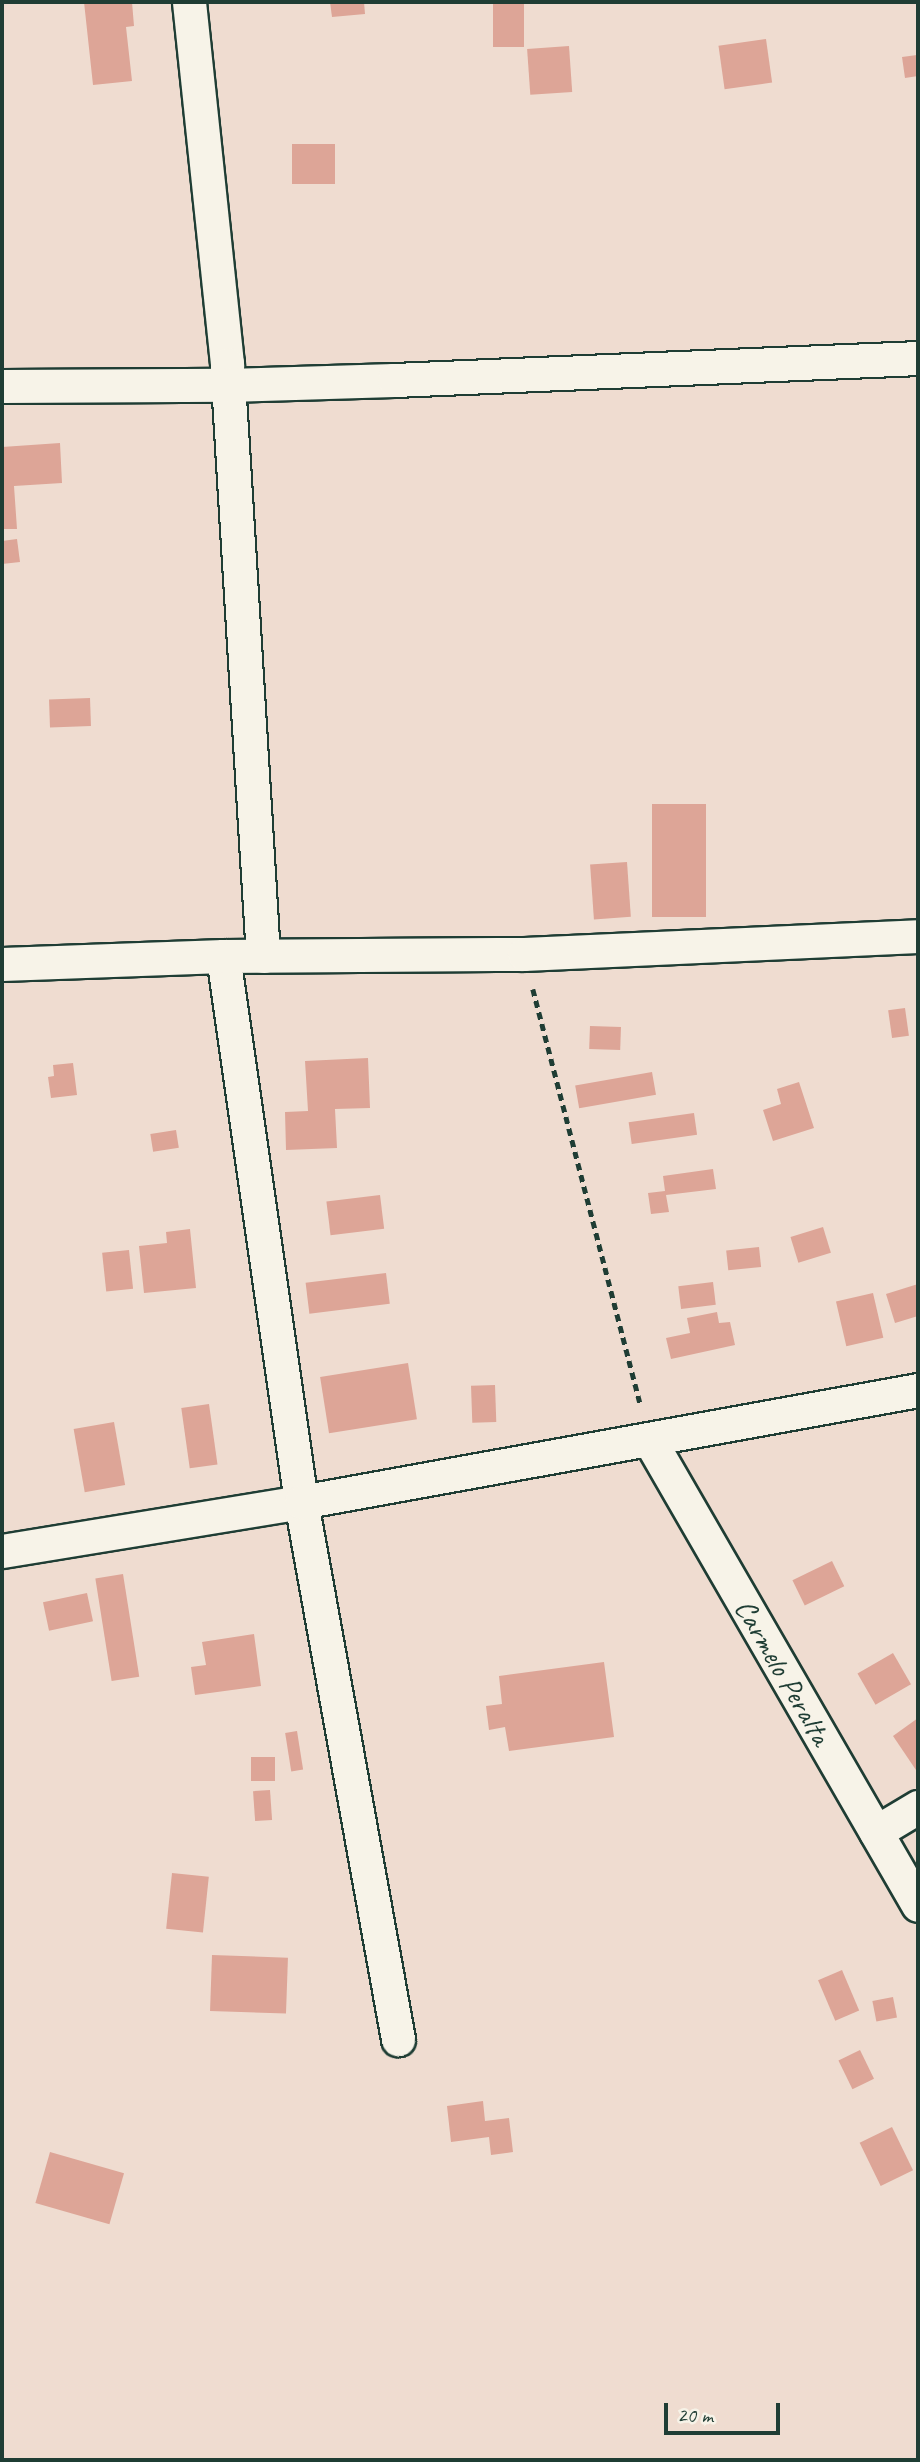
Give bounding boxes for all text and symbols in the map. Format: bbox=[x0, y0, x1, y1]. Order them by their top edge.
street label: Carmelo Peralta bbox=[727, 1593, 839, 1751]
scale bar bbox=[668, 2388, 783, 2432]
text: 20 m bbox=[677, 2402, 713, 2428]

